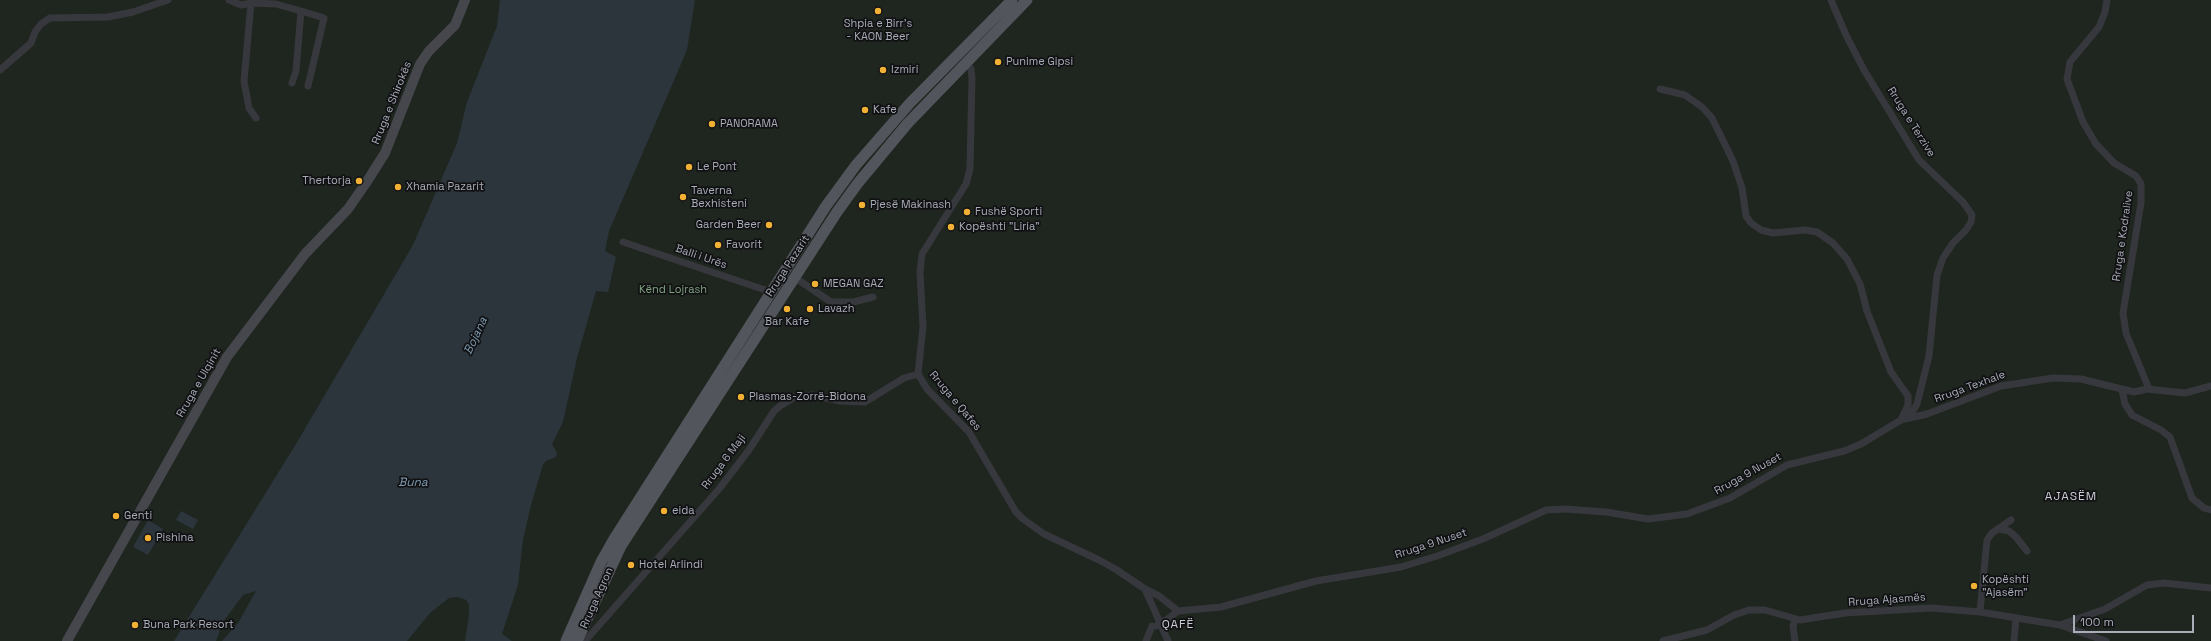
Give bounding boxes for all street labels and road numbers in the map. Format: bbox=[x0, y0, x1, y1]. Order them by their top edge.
street label: Rruga e Shirokës bbox=[369, 60, 415, 146]
street label: Rruga e Terzive bbox=[1884, 85, 1938, 159]
street label: Rruga e Kodralive bbox=[2110, 190, 2136, 282]
street label: Rruga Pazarit bbox=[763, 233, 813, 299]
street label: Balli i Urës bbox=[674, 242, 728, 272]
street label: Rruga e Ulqinit bbox=[174, 346, 224, 420]
street label: Rruga Texhale bbox=[1933, 368, 2007, 406]
street label: Rruga e Qafes bbox=[926, 369, 984, 433]
street label: Rruga 6 Maji bbox=[699, 432, 749, 492]
street label: Rruga 9 Nuset bbox=[1712, 450, 1784, 498]
street label: Rruga 9 Nuset bbox=[1393, 526, 1469, 562]
street label: Rruga Agron bbox=[578, 565, 616, 631]
street label: Rruga Ajasmës bbox=[1848, 591, 1926, 609]

